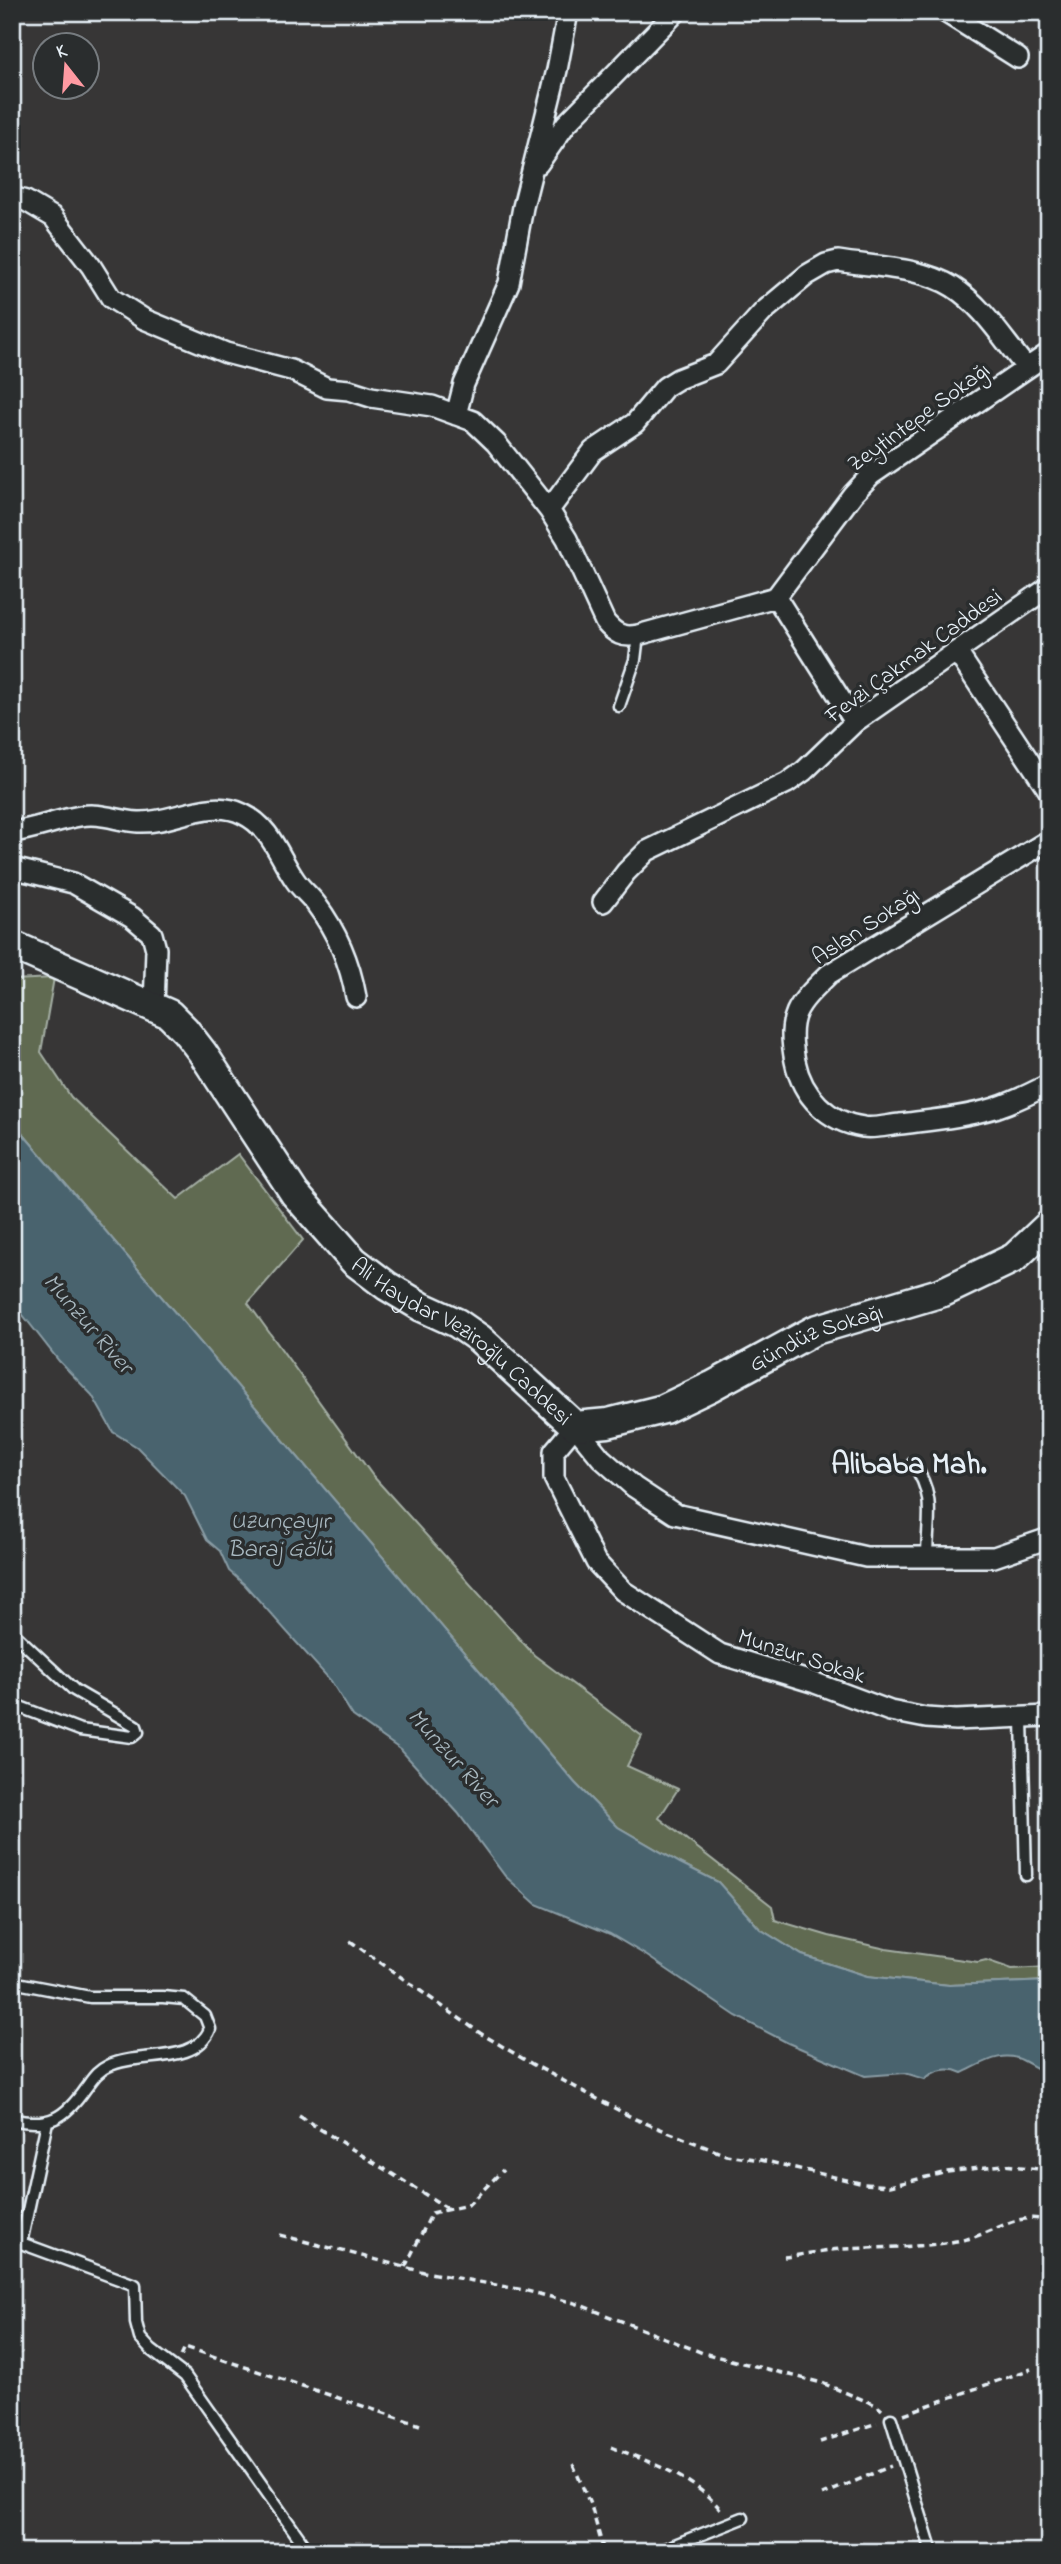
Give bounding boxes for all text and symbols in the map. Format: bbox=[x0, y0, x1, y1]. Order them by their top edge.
north arrow bbox=[32, 32, 102, 102]
text: K bbox=[53, 38, 71, 66]
street label: Zeytintepe Sokağı bbox=[841, 355, 999, 483]
street label: Fevzi Çakmak Caddesi bbox=[818, 581, 1010, 733]
street label: Aslan Sokağı bbox=[806, 880, 927, 975]
street label: Ali Haydar Veziroğlu Caddesi bbox=[343, 1250, 578, 1435]
water label: Munzur River bbox=[34, 1267, 142, 1384]
street label: Gündüz Sokağı bbox=[744, 1297, 887, 1382]
district label: Alibaba Mah. bbox=[831, 1444, 987, 1488]
water label: Uzunçayır Baraj Gölü bbox=[228, 1505, 333, 1568]
street label: Munzur Sokak bbox=[733, 1621, 870, 1694]
water label: Munzur River bbox=[398, 1701, 508, 1818]

